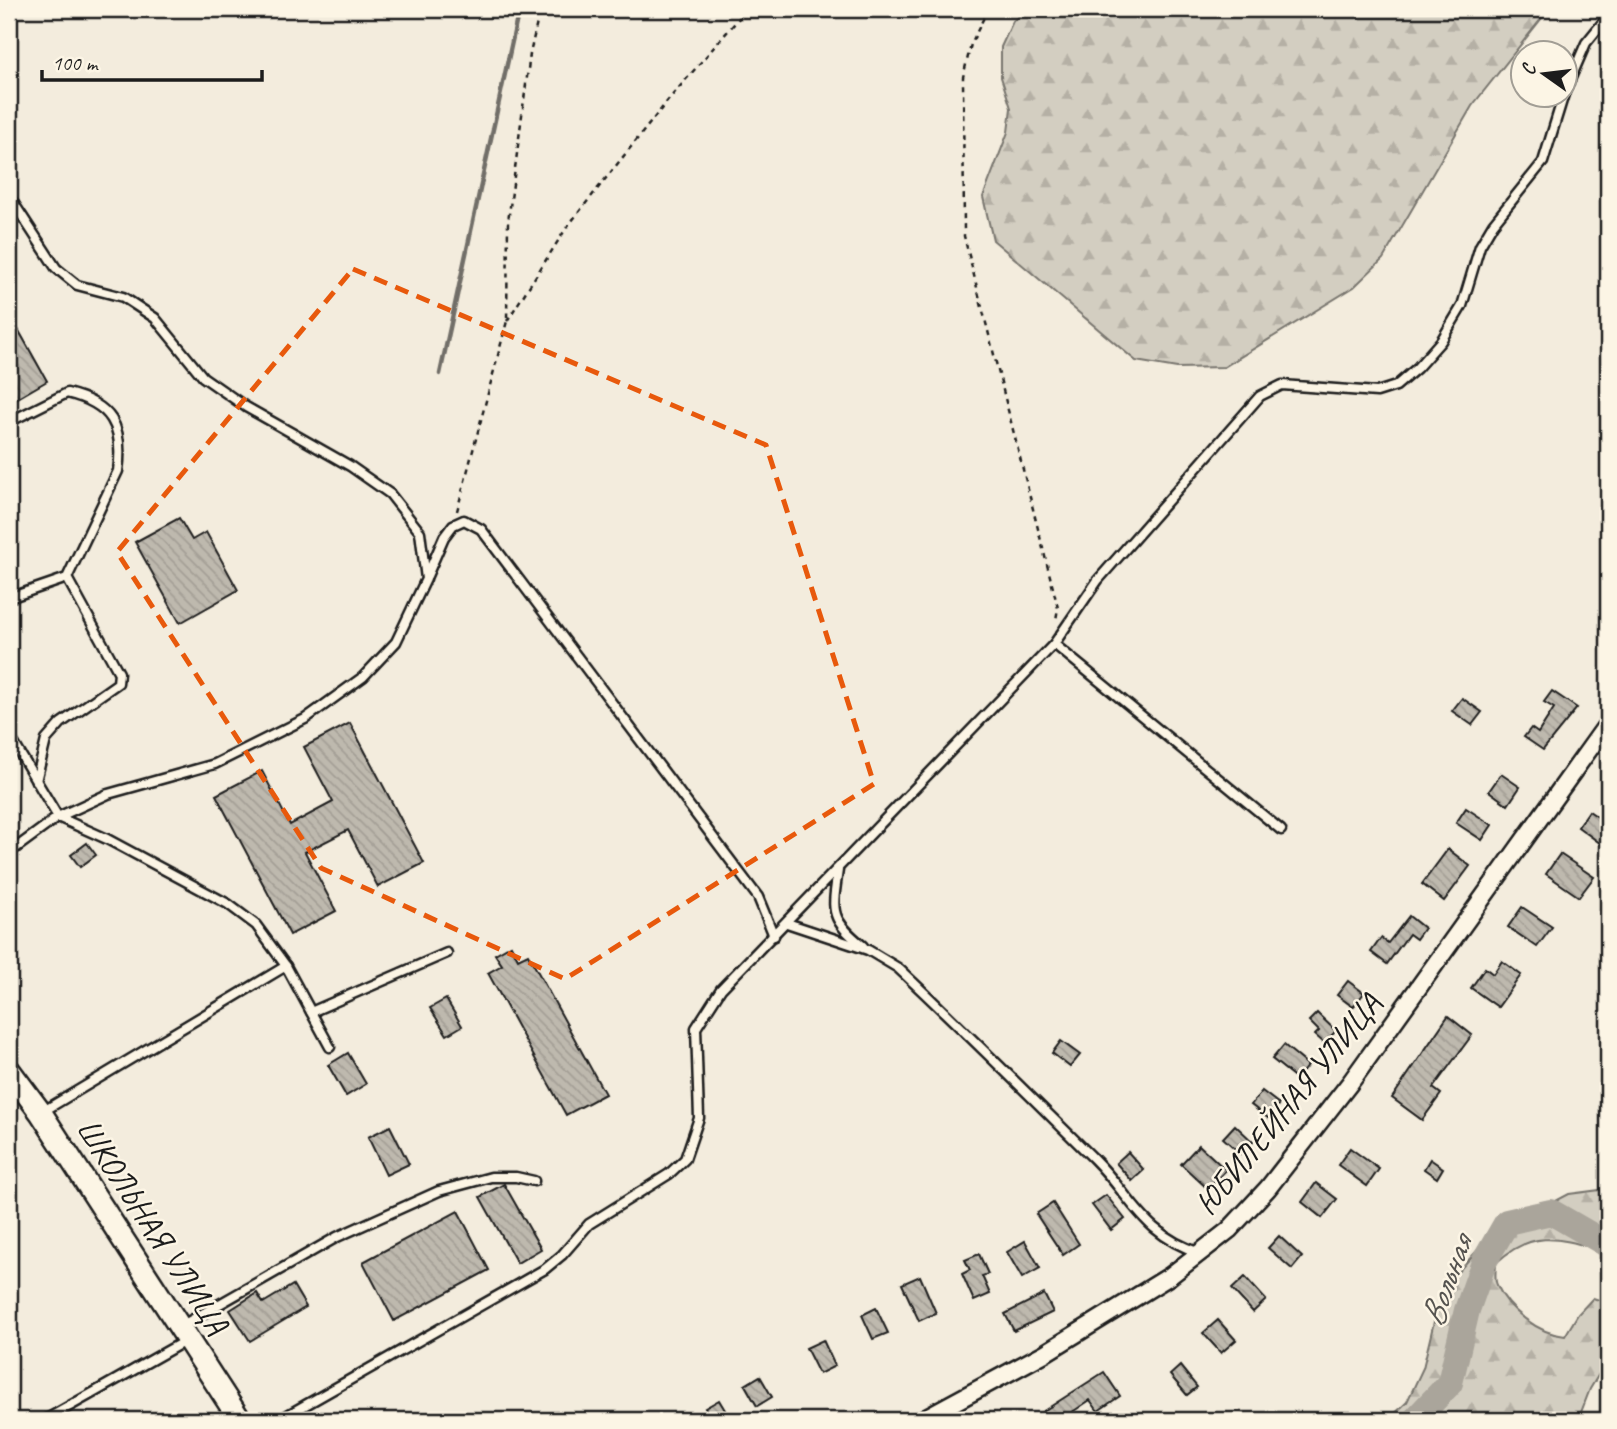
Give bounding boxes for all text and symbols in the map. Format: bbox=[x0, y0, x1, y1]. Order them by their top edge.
scale bar bbox=[42, 38, 262, 82]
north arrow bbox=[1508, 38, 1578, 108]
text: 100 m bbox=[52, 50, 99, 76]
text: С bbox=[1516, 60, 1542, 78]
street label: ЮБИЛЕЙНАЯ УЛИЦА bbox=[1186, 983, 1391, 1224]
street label: ШКОЛЬНАЯ УЛИЦА bbox=[67, 1110, 239, 1343]
water label: Вольная bbox=[1409, 1224, 1485, 1332]

